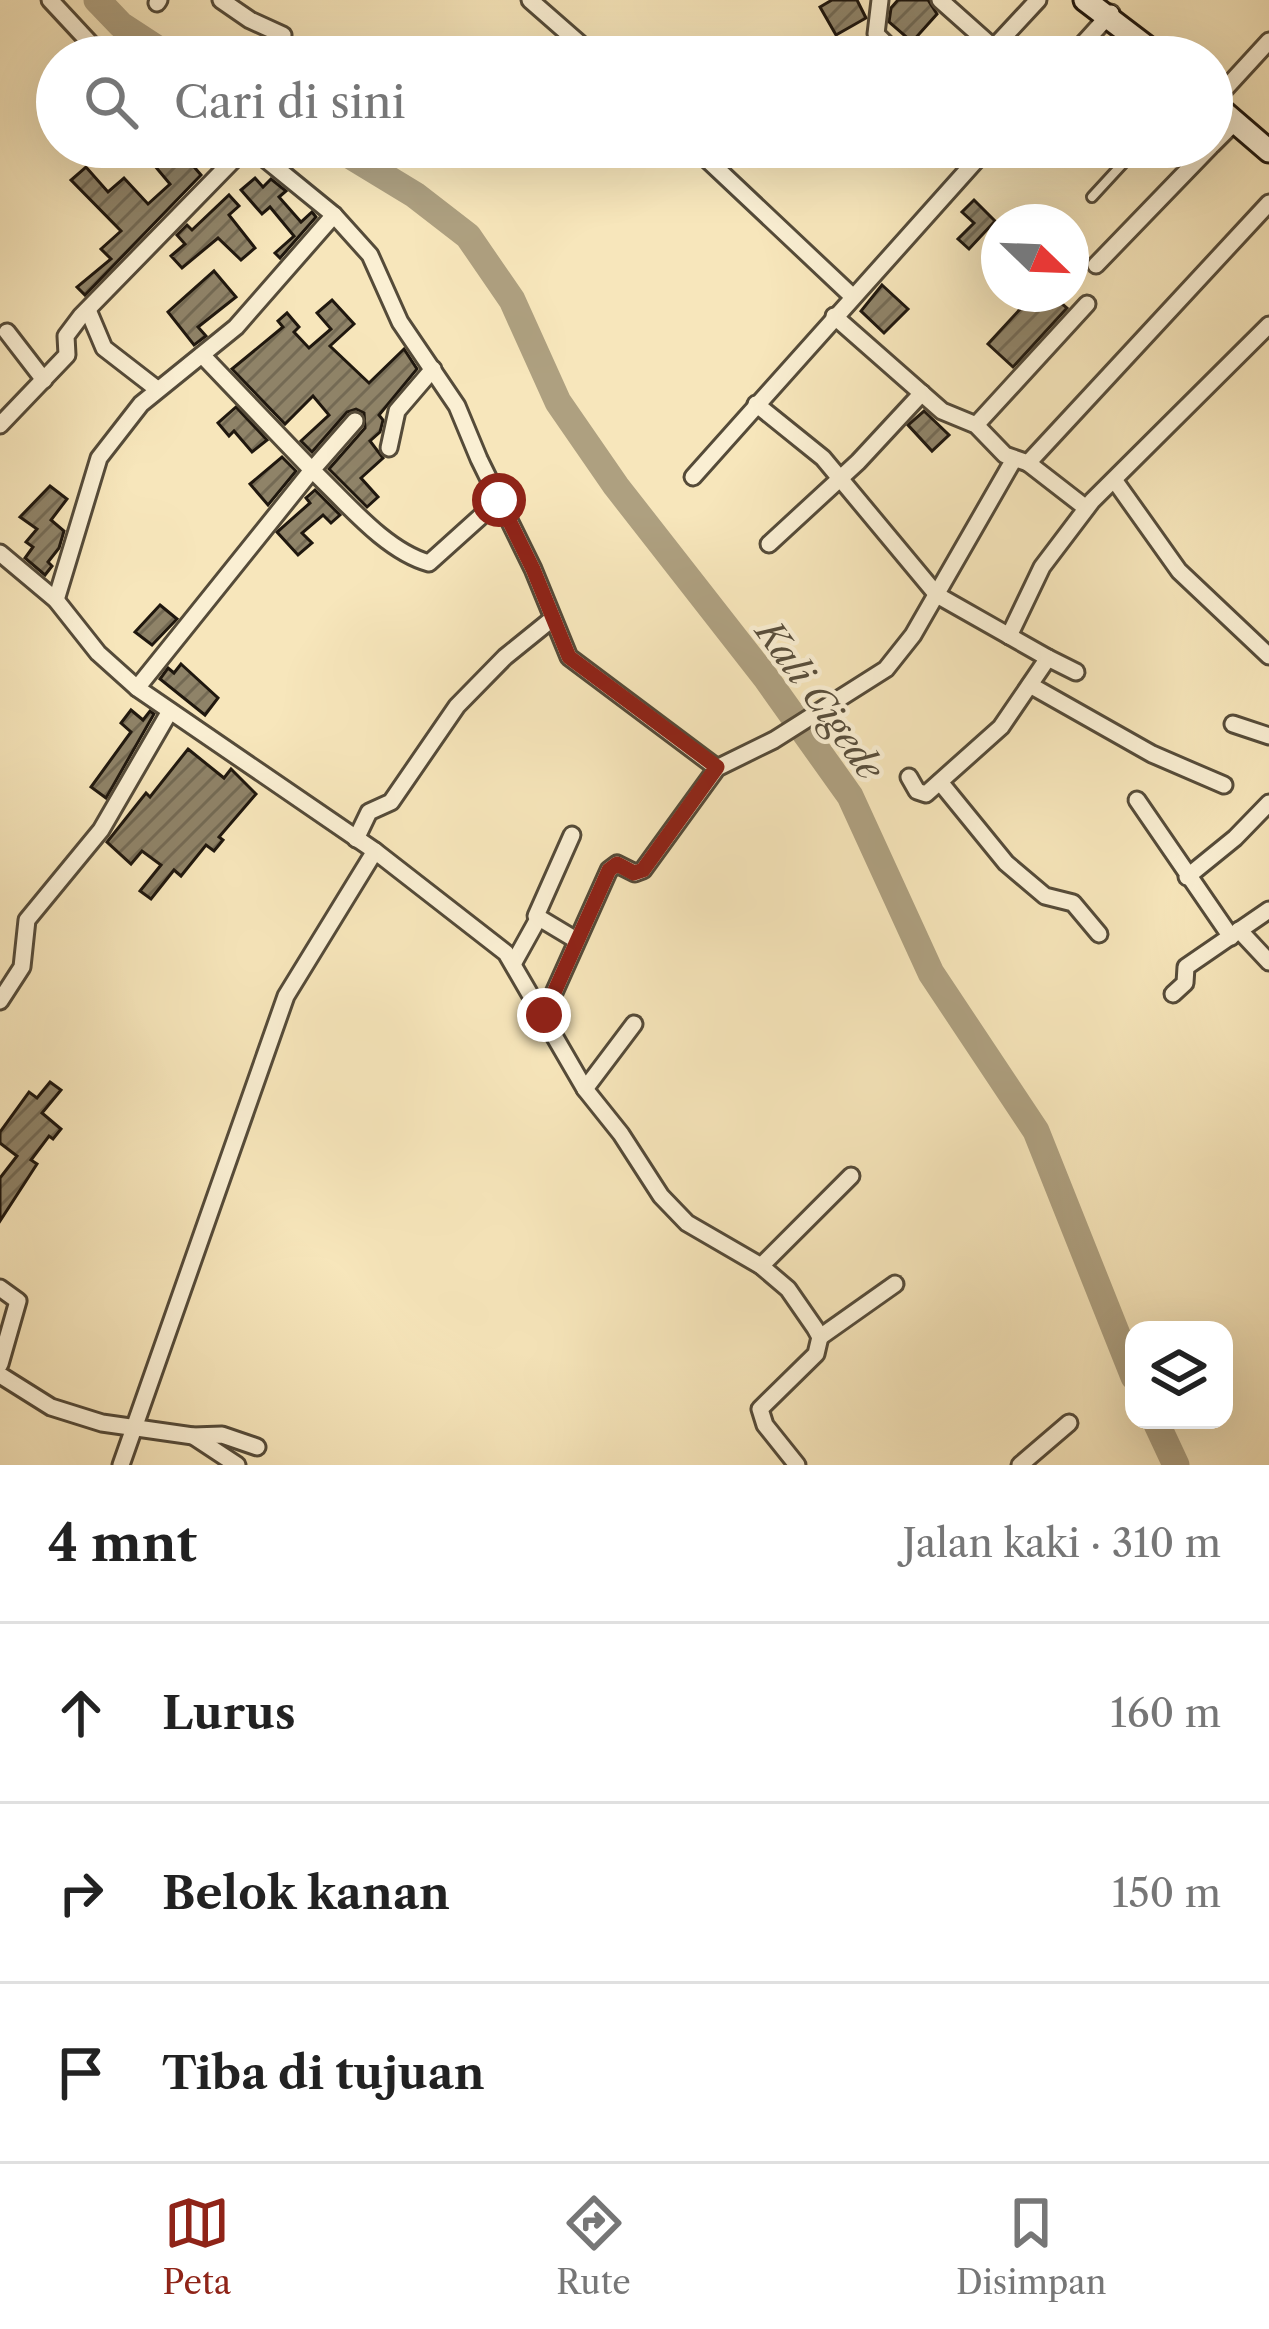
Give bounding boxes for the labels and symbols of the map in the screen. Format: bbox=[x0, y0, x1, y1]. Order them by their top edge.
north arrow bbox=[981, 204, 1089, 312]
route start bbox=[472, 473, 526, 527]
water label: Kali Cigede bbox=[745, 609, 894, 790]
route end bbox=[517, 988, 571, 1042]

